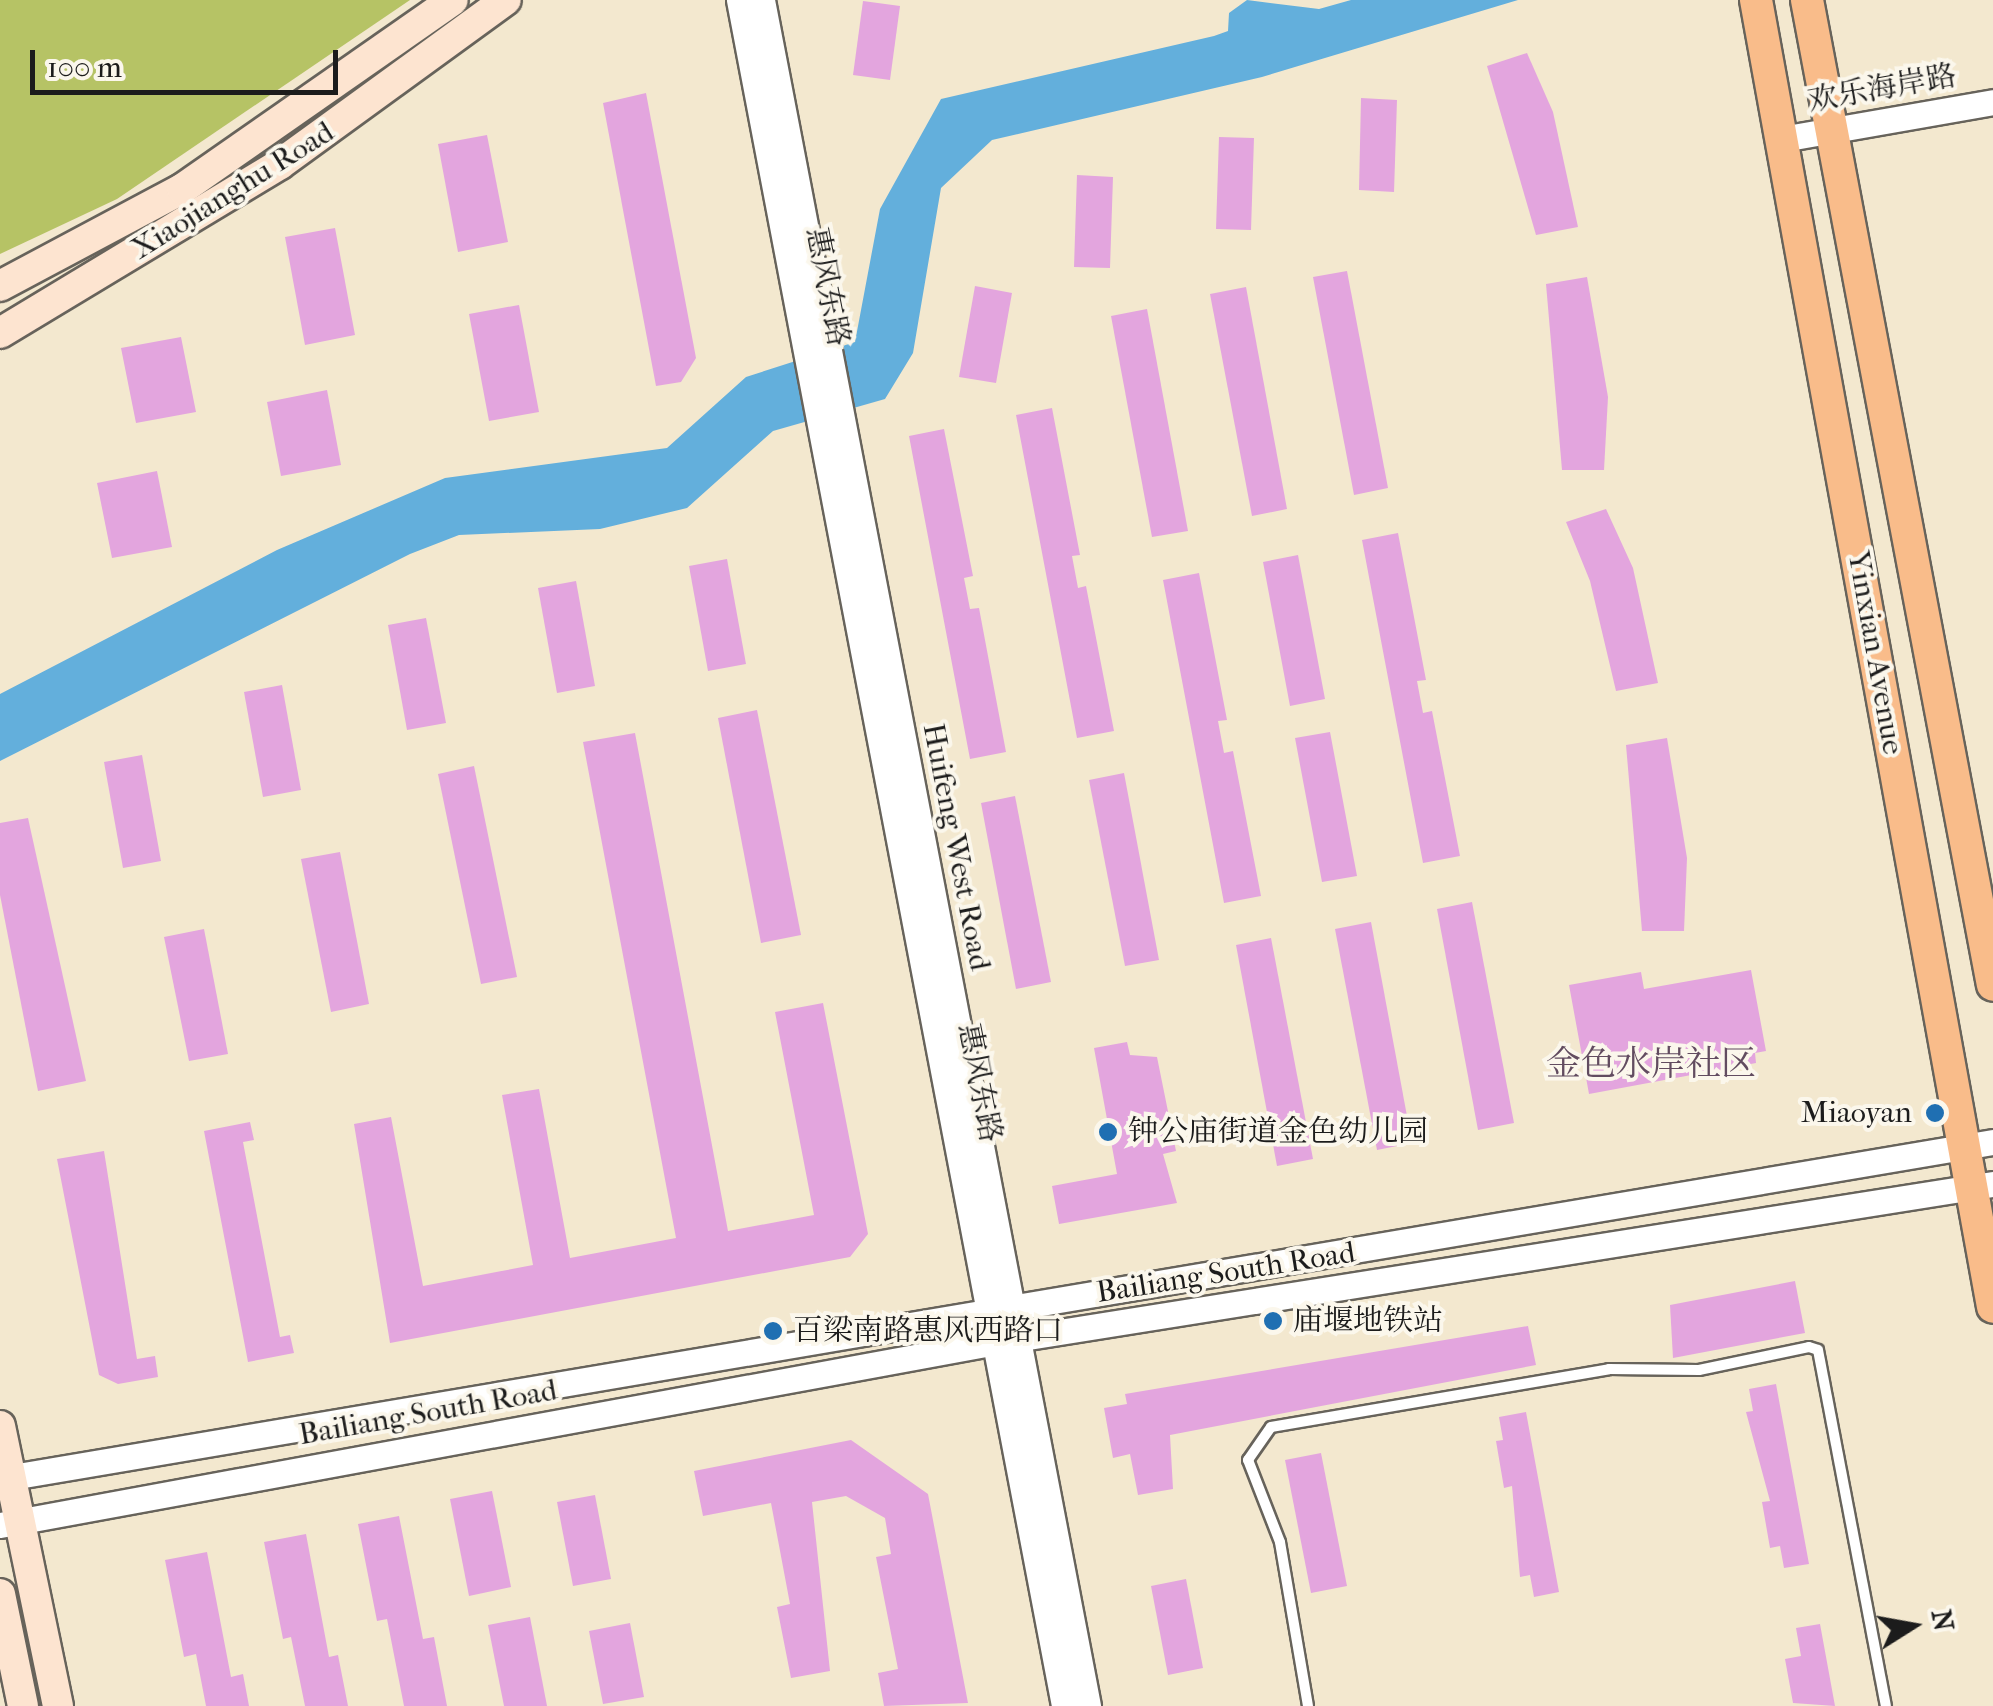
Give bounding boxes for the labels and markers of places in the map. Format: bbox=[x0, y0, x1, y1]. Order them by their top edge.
place label: Miaoyan bbox=[1801, 1095, 1912, 1131]
marker: Miaoyan bbox=[1922, 1100, 1948, 1126]
place label: 钟公庙街道金色幼儿园 bbox=[1128, 1114, 1428, 1150]
marker: 钟公庙街道金色幼儿园 bbox=[1097, 1121, 1119, 1143]
place label: 庙堰地铁站 bbox=[1293, 1303, 1443, 1339]
marker: 庙堰地铁站 bbox=[1262, 1310, 1284, 1332]
place label: 百梁南路惠风西路口 bbox=[793, 1313, 1063, 1349]
marker: 百梁南路惠风西路口 bbox=[762, 1320, 784, 1342]

